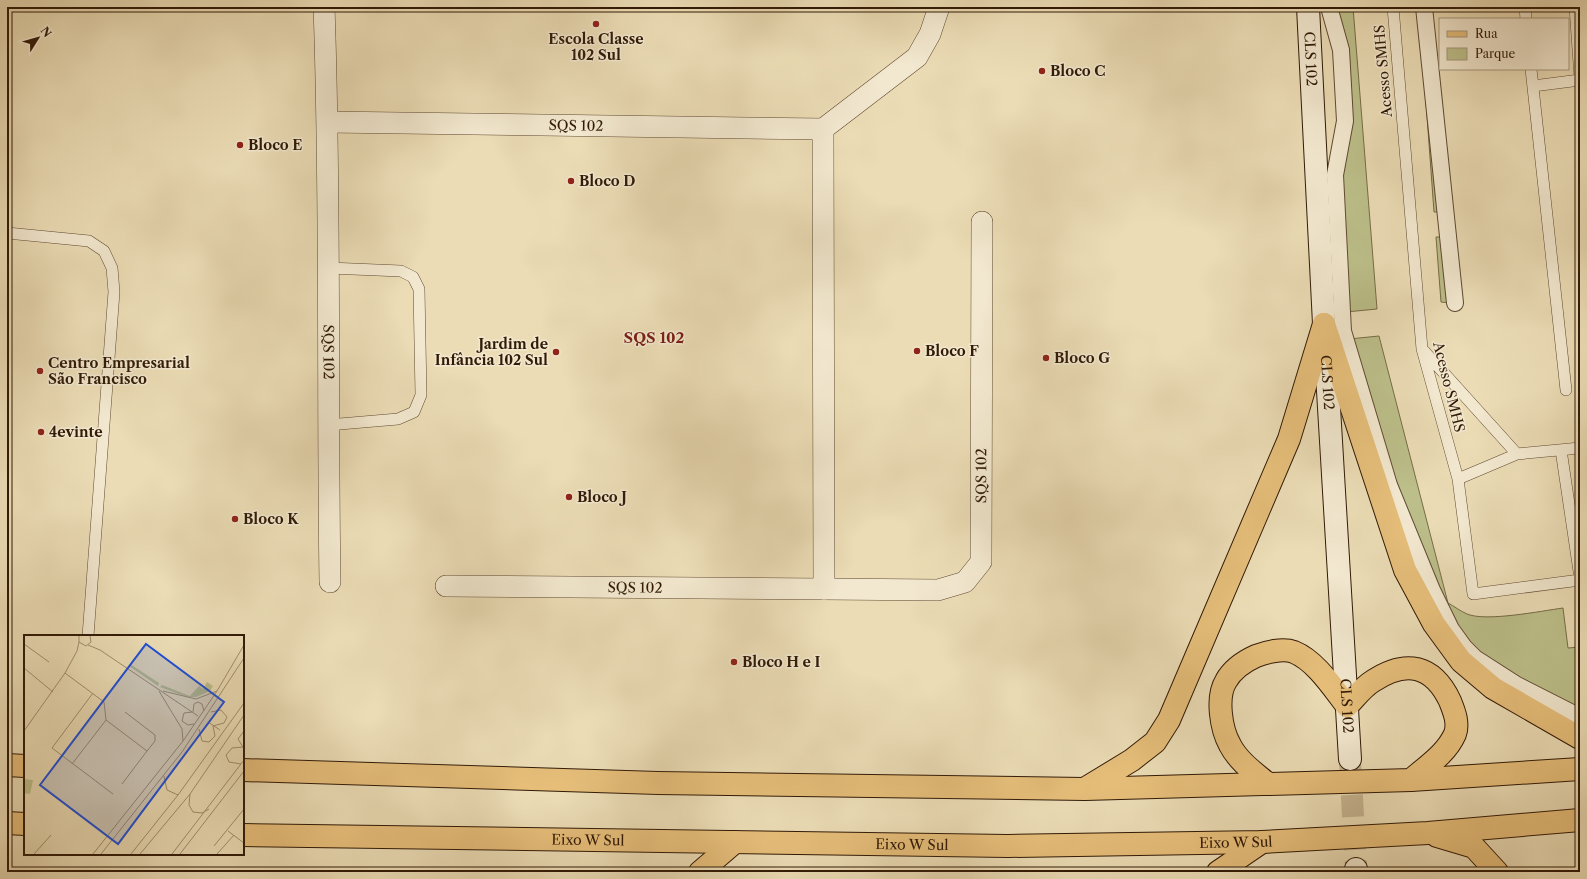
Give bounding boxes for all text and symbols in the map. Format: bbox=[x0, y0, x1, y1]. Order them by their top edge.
north arrow bbox=[18, 18, 58, 58]
legend bbox=[1439, 18, 1569, 70]
marker: Escola Classe 102 Sul bbox=[591, 19, 601, 29]
text: N bbox=[38, 24, 55, 40]
street label: Acesso SMHS bbox=[1370, 24, 1396, 119]
text: Rua bbox=[1475, 26, 1498, 41]
place label: Escola Classe 102 Sul bbox=[548, 30, 644, 64]
street label: CLS 102 bbox=[1300, 31, 1321, 87]
text: Parque bbox=[1475, 46, 1516, 61]
place label: Bloco C bbox=[1050, 62, 1106, 80]
marker: Bloco C bbox=[1037, 66, 1047, 76]
street label: SQS 102 bbox=[548, 116, 604, 135]
place label: Bloco E bbox=[248, 136, 302, 154]
marker: Bloco E bbox=[235, 140, 245, 150]
place label: Bloco D bbox=[579, 172, 635, 190]
marker: Bloco D bbox=[566, 176, 576, 186]
street label: SQS 102 bbox=[320, 324, 338, 379]
district label: SQS 102 bbox=[624, 328, 685, 347]
place label: Jardim de Infância 102 Sul bbox=[435, 335, 548, 369]
street label: Acesso SMHS bbox=[1429, 339, 1469, 434]
place label: Bloco F bbox=[925, 342, 979, 360]
marker: Bloco F bbox=[912, 346, 922, 356]
marker: Jardim de Infância 102 Sul bbox=[551, 347, 561, 357]
place label: Bloco G bbox=[1054, 349, 1110, 367]
marker: Bloco G bbox=[1041, 353, 1051, 363]
place label: Centro Empresarial São Francisco bbox=[48, 354, 190, 388]
street label: CLS 102 bbox=[1317, 355, 1338, 410]
marker: Centro Empresarial São Francisco bbox=[35, 366, 45, 376]
place label: 4evinte bbox=[49, 423, 103, 441]
marker: 4evinte bbox=[36, 427, 46, 437]
street label: SQS 102 bbox=[972, 448, 990, 503]
place label: Bloco J bbox=[577, 488, 627, 506]
marker: Bloco J bbox=[564, 492, 574, 502]
place label: Bloco K bbox=[243, 510, 299, 528]
marker: Bloco K bbox=[230, 514, 240, 524]
street label: SQS 102 bbox=[607, 578, 663, 597]
inset map bbox=[24, 635, 244, 855]
place label: Bloco H e I bbox=[742, 653, 820, 671]
marker: Bloco H e I bbox=[729, 657, 739, 667]
street label: CLS 102 bbox=[1336, 678, 1357, 734]
street label: Eixo W Sul bbox=[551, 830, 625, 849]
street label: Eixo W Sul bbox=[1199, 832, 1273, 852]
street label: Eixo W Sul bbox=[875, 835, 949, 854]

